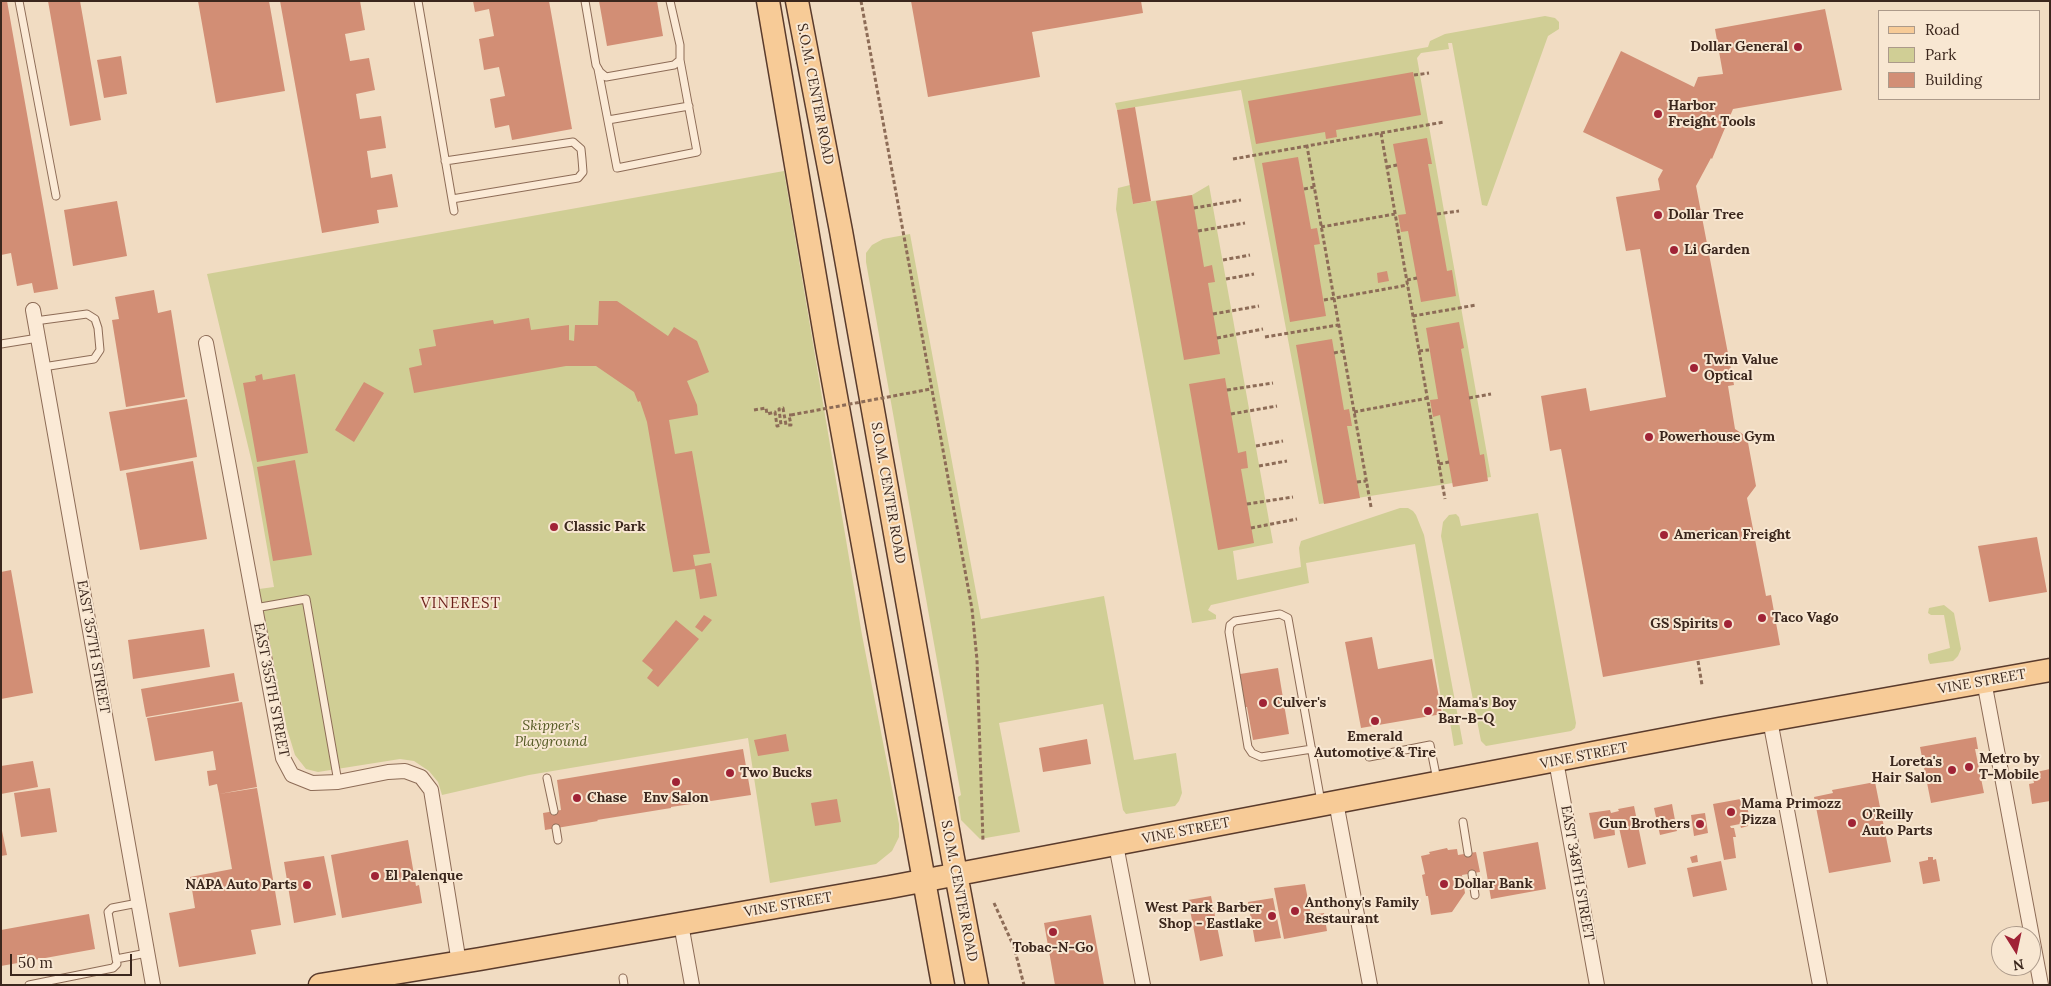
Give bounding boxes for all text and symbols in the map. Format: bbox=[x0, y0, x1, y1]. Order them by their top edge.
legend bbox=[1878, 10, 2041, 100]
text: Road bbox=[1925, 20, 1960, 39]
street label: S.O.M. CENTER ROAD bbox=[793, 22, 837, 166]
place label: Dollar General bbox=[1690, 39, 1788, 55]
marker: Dollar General bbox=[1792, 41, 1804, 53]
text: Park bbox=[1925, 45, 1956, 64]
text: Building bbox=[1925, 70, 1982, 89]
place label: Harbor Freight Tools bbox=[1668, 98, 1756, 130]
marker: Harbor Freight Tools bbox=[1652, 108, 1664, 120]
place label: Dollar Tree bbox=[1668, 207, 1744, 223]
marker: Dollar Tree bbox=[1652, 209, 1664, 221]
place label: Li Garden bbox=[1684, 242, 1750, 258]
marker: Li Garden bbox=[1668, 244, 1680, 256]
place label: Twin Value Optical bbox=[1704, 352, 1778, 384]
marker: Twin Value Optical bbox=[1688, 362, 1700, 374]
street label: S.O.M. CENTER ROAD bbox=[867, 421, 909, 565]
place label: Powerhouse Gym bbox=[1659, 429, 1775, 445]
marker: Powerhouse Gym bbox=[1643, 431, 1655, 443]
place label: Classic Park bbox=[564, 519, 645, 535]
marker: Classic Park bbox=[548, 521, 560, 533]
place label: American Freight bbox=[1674, 527, 1791, 543]
marker: American Freight bbox=[1658, 529, 1670, 541]
street label: EAST 357TH STREET bbox=[73, 579, 113, 715]
district label: VINEREST bbox=[420, 595, 502, 613]
place label: Taco Vago bbox=[1772, 610, 1839, 626]
marker: Taco Vago bbox=[1756, 612, 1768, 624]
place label: GS Spirits bbox=[1650, 616, 1718, 632]
marker: GS Spirits bbox=[1722, 618, 1734, 630]
street label: EAST 355TH STREET bbox=[250, 621, 292, 759]
street label: VINE STREET bbox=[1937, 666, 2027, 698]
place label: Culver's bbox=[1273, 695, 1326, 711]
place label: Mama's Boy Bar-B-Q bbox=[1438, 695, 1516, 728]
marker: Culver's bbox=[1257, 697, 1269, 709]
marker: Mama's Boy Bar-B-Q bbox=[1422, 705, 1434, 717]
marker: Emerald Automotive & Tire bbox=[1369, 715, 1381, 727]
park label: Skipper's Playground bbox=[515, 718, 587, 750]
place label: Emerald Automotive & Tire bbox=[1314, 729, 1436, 762]
street label: VINE STREET bbox=[1539, 739, 1629, 773]
place label: Metro by T-Mobile bbox=[1979, 751, 2039, 784]
place label: Loreta's Hair Salon bbox=[1872, 754, 1942, 786]
marker: Metro by T-Mobile bbox=[1963, 761, 1975, 773]
marker: Loreta's Hair Salon bbox=[1946, 764, 1958, 776]
place label: Two Bucks bbox=[740, 765, 812, 781]
marker: Two Bucks bbox=[724, 767, 736, 779]
marker: Env Salon bbox=[670, 776, 682, 788]
place label: Chase bbox=[587, 790, 627, 806]
place label: Env Salon bbox=[643, 790, 709, 806]
marker: Chase bbox=[571, 792, 583, 804]
place label: Mama Primozz Pizza bbox=[1741, 796, 1841, 829]
street label: EAST 348TH STREET bbox=[1557, 804, 1597, 942]
marker: Mama Primozz Pizza bbox=[1725, 806, 1737, 818]
place label: O'Reilly Auto Parts bbox=[1862, 807, 1932, 840]
street label: VINE STREET bbox=[1141, 814, 1231, 848]
place label: Gun Brothers bbox=[1599, 816, 1690, 832]
marker: O'Reilly Auto Parts bbox=[1846, 817, 1858, 829]
marker: Gun Brothers bbox=[1694, 818, 1706, 830]
street label: S.O.M. CENTER ROAD bbox=[937, 819, 981, 963]
place label: El Palenque bbox=[385, 868, 463, 884]
marker: El Palenque bbox=[369, 870, 381, 882]
place label: Dollar Bank bbox=[1454, 876, 1533, 892]
place label: NAPA Auto Parts bbox=[185, 877, 297, 893]
marker: Dollar Bank bbox=[1438, 878, 1450, 890]
marker: NAPA Auto Parts bbox=[301, 879, 313, 891]
street label: VINE STREET bbox=[743, 889, 833, 921]
place label: Anthony's Family Restaurant bbox=[1305, 895, 1419, 928]
place label: West Park Barber Shop - Eastlake bbox=[1145, 900, 1262, 932]
marker: Anthony's Family Restaurant bbox=[1289, 905, 1301, 917]
marker: West Park Barber Shop - Eastlake bbox=[1266, 910, 1278, 922]
marker: Tobac-N-Go bbox=[1047, 926, 1059, 938]
north arrow bbox=[1991, 926, 2041, 976]
place label: Tobac-N-Go bbox=[1013, 940, 1093, 956]
scale bar bbox=[12, 944, 135, 976]
text: 50 m bbox=[18, 953, 53, 972]
text: N bbox=[2012, 955, 2025, 975]

